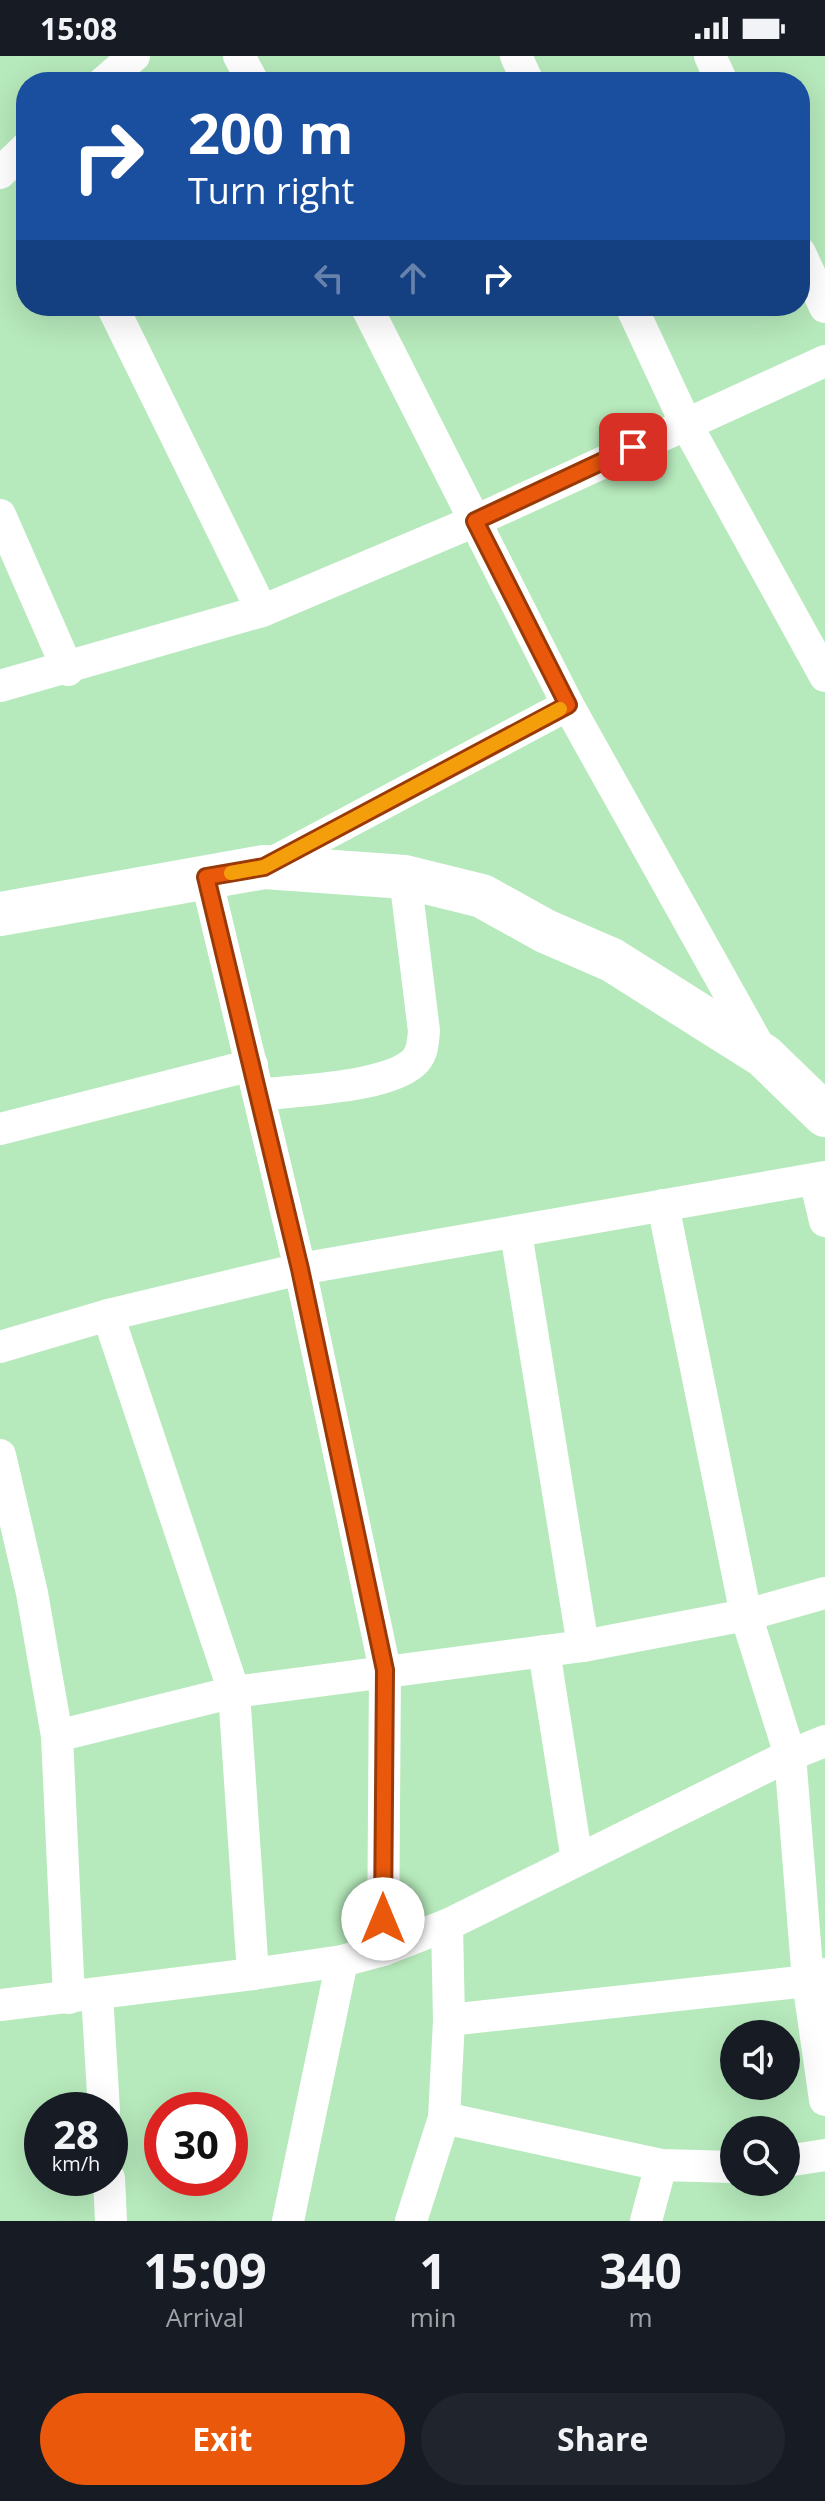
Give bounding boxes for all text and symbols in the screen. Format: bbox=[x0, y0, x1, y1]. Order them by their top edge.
text: 15:08 bbox=[40, 8, 117, 49]
text: 200 m bbox=[188, 94, 354, 170]
icon: right bbox=[56, 104, 160, 208]
text: Turn right bbox=[188, 166, 354, 215]
icon: left bbox=[307, 256, 351, 300]
icon: ahead bbox=[391, 256, 435, 300]
icon: right bbox=[475, 256, 519, 300]
pin bbox=[599, 413, 667, 481]
icon: arrive bbox=[611, 425, 655, 469]
position arrow bbox=[341, 1877, 425, 1961]
map controls bbox=[720, 2020, 800, 2196]
button: sound bbox=[720, 2020, 800, 2100]
speed limit sign: 30 bbox=[144, 2092, 248, 2196]
text: 28 bbox=[53, 2106, 99, 2161]
button: search bbox=[720, 2116, 800, 2196]
text: km/h bbox=[52, 2150, 100, 2177]
text: 15:09 bbox=[143, 2238, 267, 2303]
text: 1 bbox=[419, 2238, 447, 2303]
text: 340 bbox=[599, 2238, 682, 2303]
text: Arrival bbox=[166, 2299, 244, 2335]
text: min bbox=[410, 2299, 456, 2335]
text: m bbox=[629, 2299, 653, 2335]
button: Exit bbox=[40, 2393, 405, 2485]
button: Share bbox=[421, 2393, 785, 2485]

